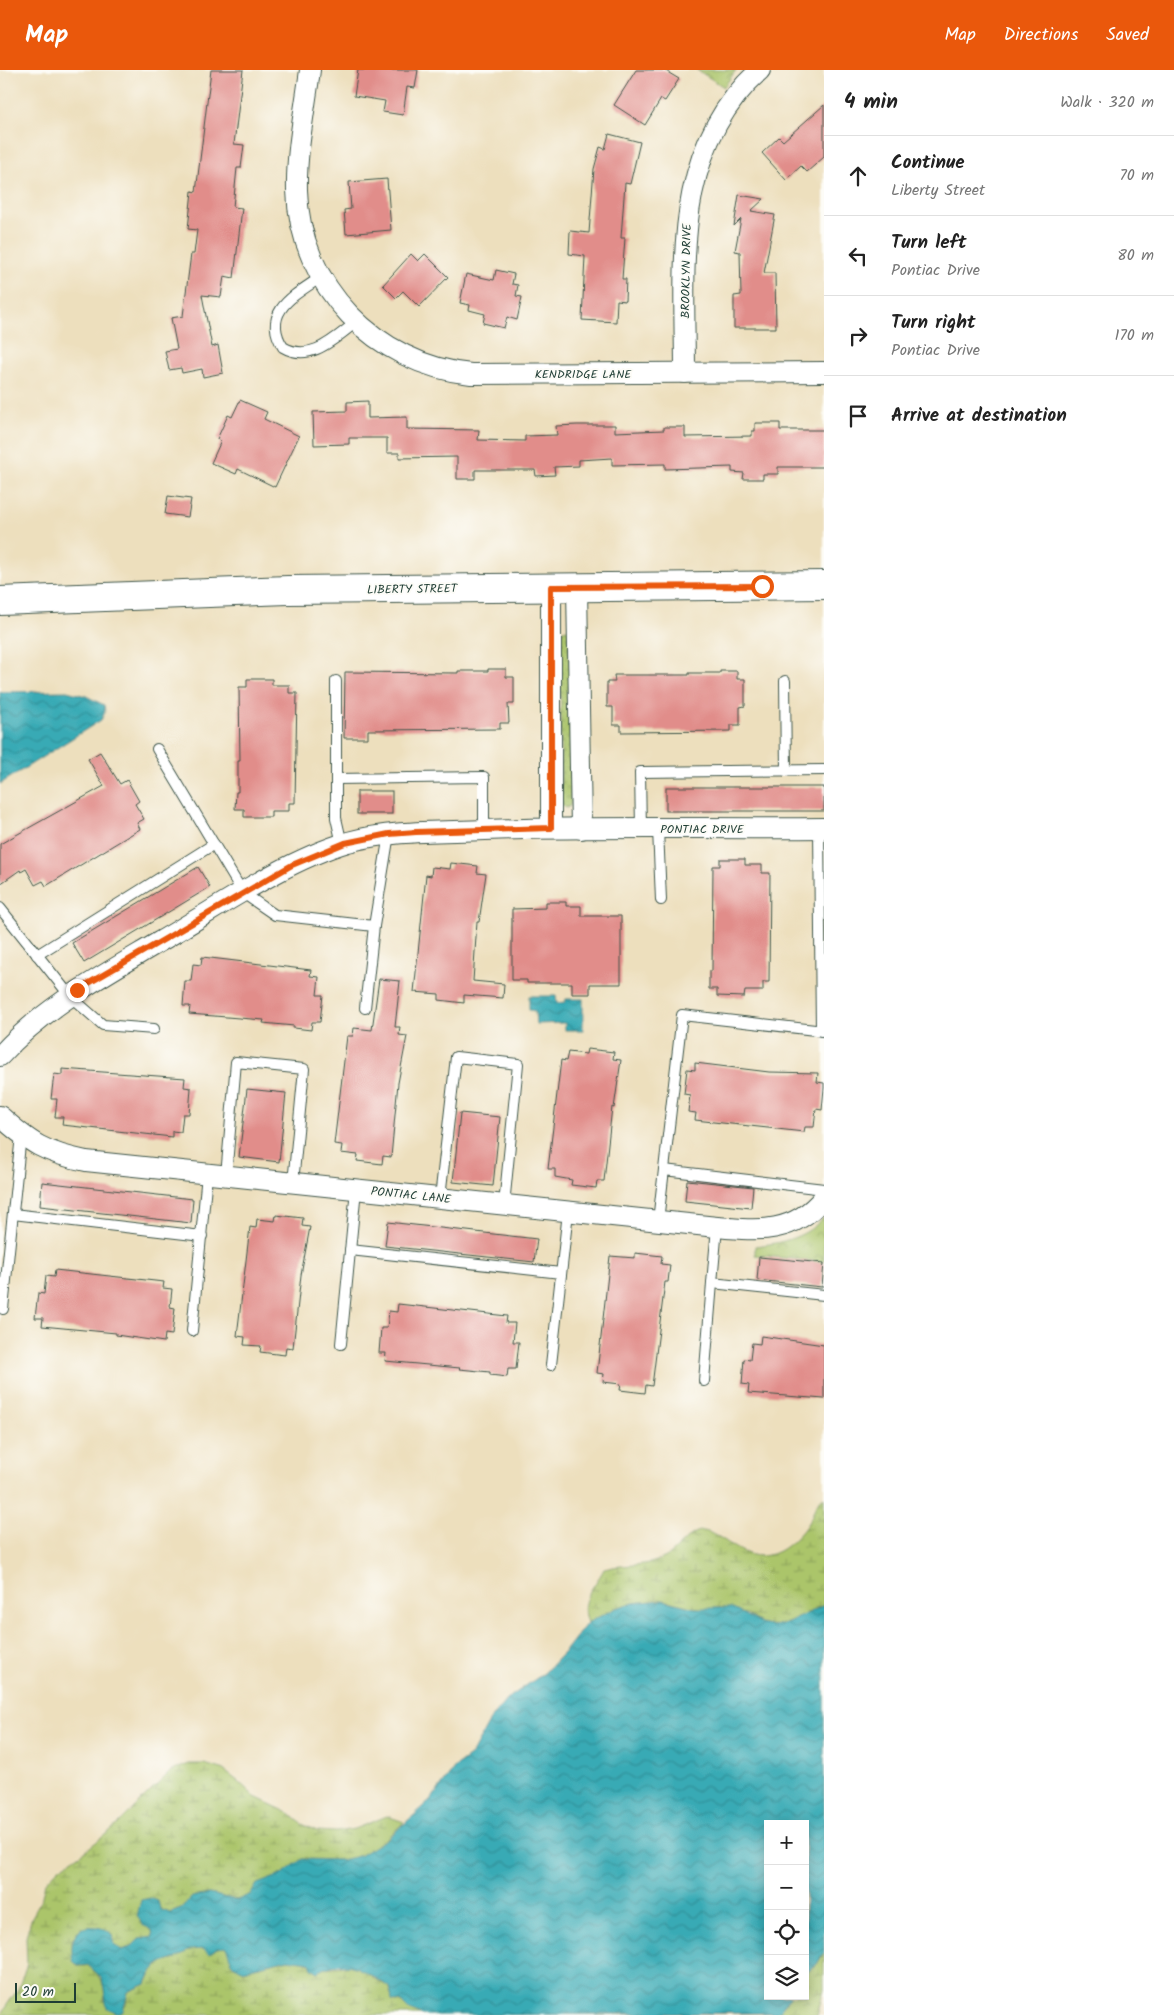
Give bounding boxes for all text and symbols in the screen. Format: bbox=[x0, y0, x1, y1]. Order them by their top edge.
text: Map bbox=[25, 16, 68, 55]
text: Map bbox=[944, 21, 976, 50]
text: Directions bbox=[1004, 21, 1078, 50]
text: Saved bbox=[1106, 21, 1149, 50]
text: 4 min bbox=[844, 86, 898, 119]
text: Walk · 320 m bbox=[1060, 90, 1154, 115]
text: Continue bbox=[891, 148, 964, 178]
icon: ahead bbox=[844, 162, 872, 190]
text: 70 m bbox=[1119, 163, 1154, 188]
text: Liberty Street bbox=[891, 178, 985, 203]
street label: BROOKLYN DRIVE bbox=[676, 223, 697, 319]
text: Turn left bbox=[891, 228, 966, 258]
icon: left bbox=[844, 242, 872, 270]
text: 80 m bbox=[1117, 243, 1154, 268]
text: Pontiac Drive bbox=[891, 258, 980, 283]
text: Turn right bbox=[891, 308, 976, 338]
icon: right bbox=[844, 322, 872, 350]
text: 170 m bbox=[1114, 323, 1154, 348]
text: Pontiac Drive bbox=[891, 338, 980, 363]
street label: KENDRIDGE LANE bbox=[535, 365, 632, 384]
text: Arrive at destination bbox=[891, 401, 1067, 431]
icon: arrive bbox=[844, 402, 872, 430]
route start bbox=[751, 575, 774, 598]
street label: LIBERTY STREET bbox=[367, 579, 459, 600]
street label: PONTIAC DRIVE bbox=[660, 820, 745, 839]
route end bbox=[66, 979, 89, 1002]
street label: PONTIAC LANE bbox=[370, 1182, 453, 1209]
map controls bbox=[764, 1820, 809, 2000]
button: + bbox=[764, 1820, 809, 1865]
button: − bbox=[764, 1865, 809, 1910]
button: locate bbox=[764, 1910, 809, 1955]
button: layers bbox=[764, 1955, 809, 2000]
scale bar bbox=[15, 1980, 76, 2003]
text: 20 m bbox=[22, 1981, 54, 2003]

